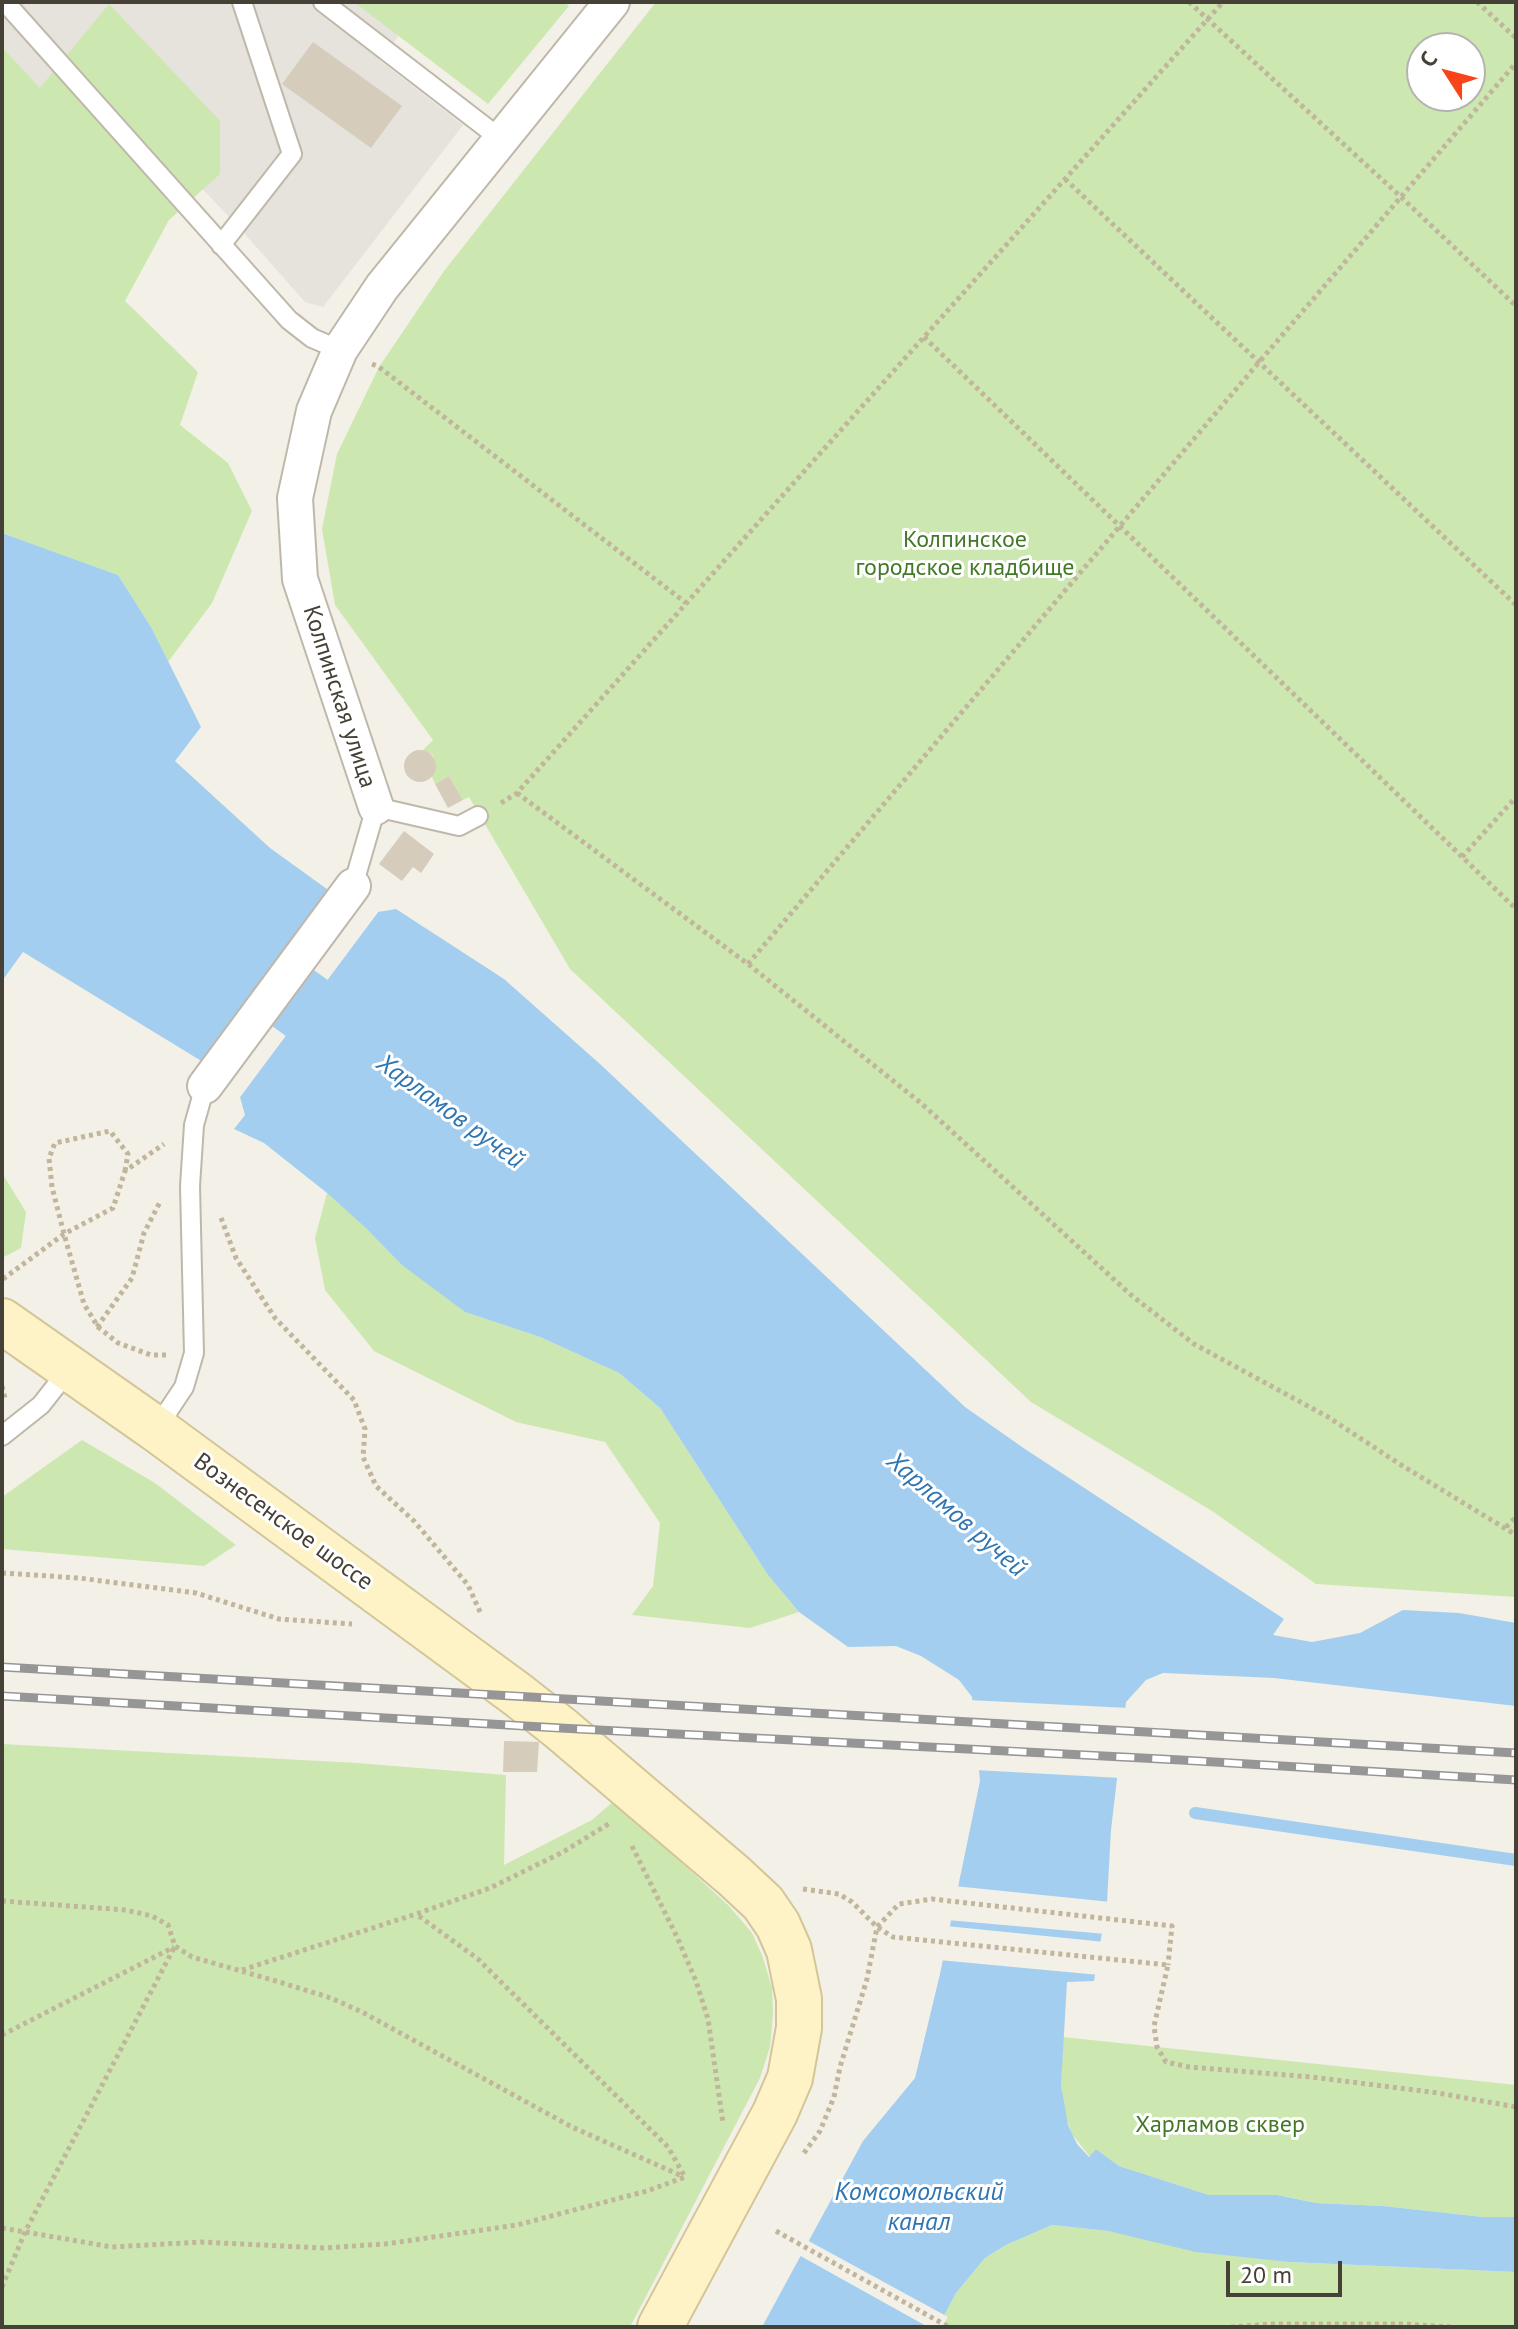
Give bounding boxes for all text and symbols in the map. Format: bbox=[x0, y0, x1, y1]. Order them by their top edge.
north arrow bbox=[1406, 32, 1486, 112]
text: С bbox=[1413, 46, 1443, 72]
park label: Колпинское городское кладбище bbox=[856, 526, 1074, 582]
street label: Колпинская улица bbox=[296, 602, 382, 792]
water label: Харламов ручей bbox=[370, 1048, 530, 1176]
water label: Харламов ручей bbox=[880, 1446, 1032, 1584]
street label: Вознесенское шоссе bbox=[188, 1447, 378, 1597]
park label: Харламов сквер bbox=[1135, 2111, 1305, 2139]
water label: Комсомольский канал bbox=[834, 2177, 1004, 2238]
scale bar bbox=[1230, 2245, 1346, 2295]
text: 20 m bbox=[1240, 2259, 1292, 2290]

